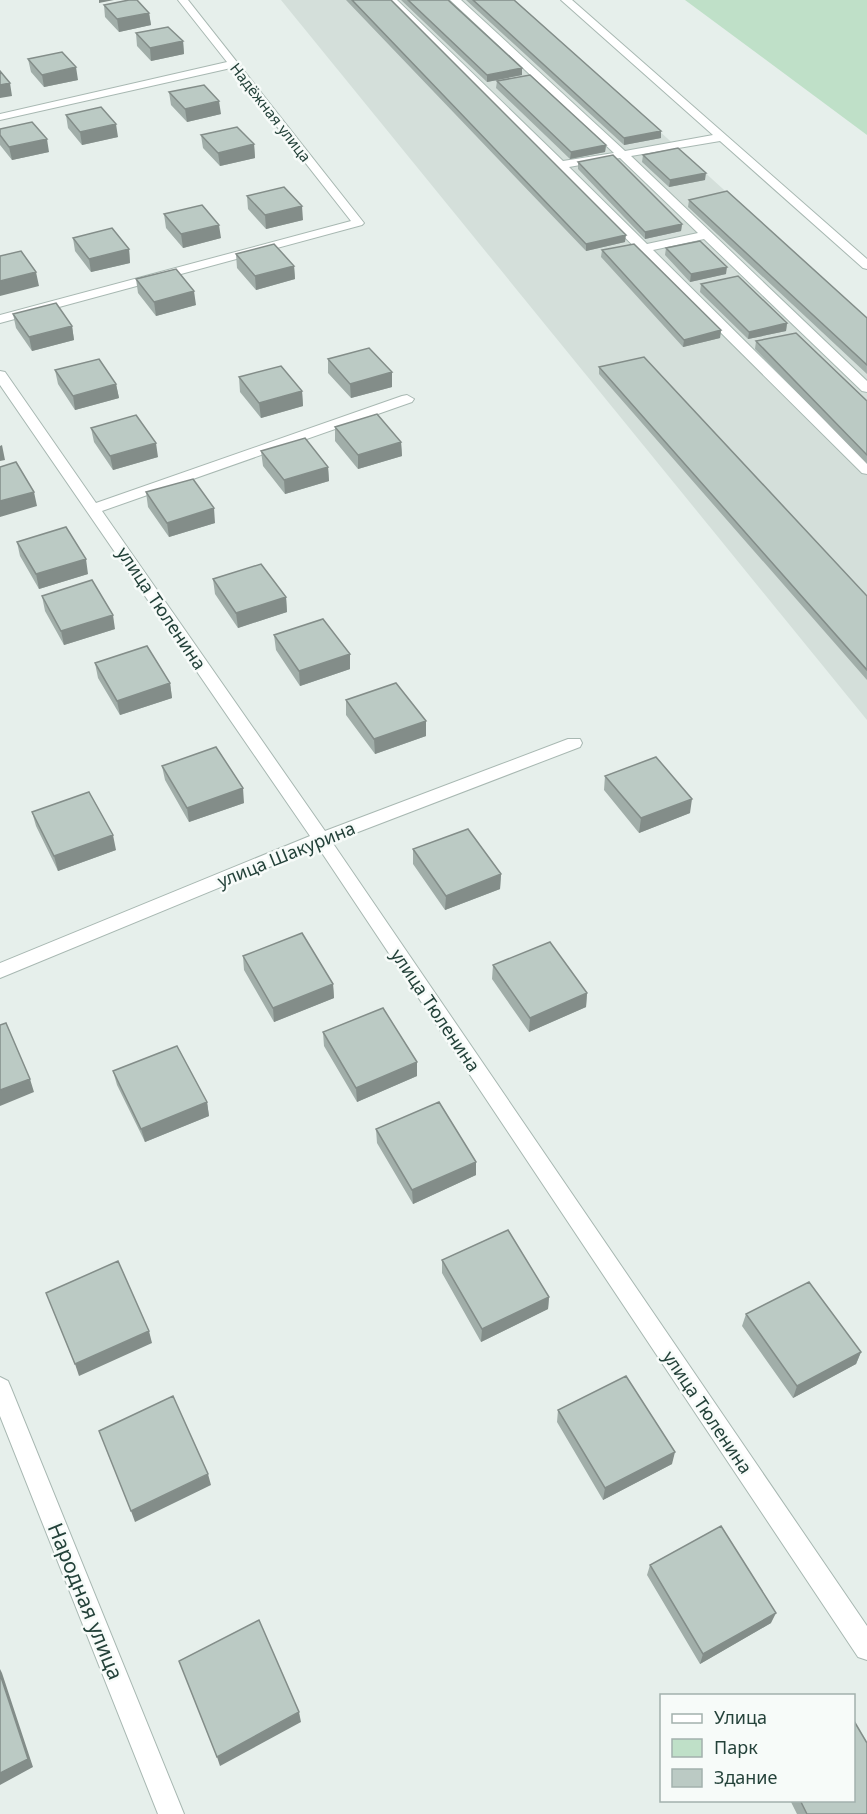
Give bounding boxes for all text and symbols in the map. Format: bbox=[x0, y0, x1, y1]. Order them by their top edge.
street label: Надёжная улица bbox=[226, 58, 316, 166]
street label: улица Тюленина bbox=[112, 542, 212, 674]
street label: улица Шакурина bbox=[214, 815, 358, 893]
street label: улица Тюленина bbox=[386, 944, 486, 1076]
street label: улица Тюленина bbox=[658, 1346, 758, 1478]
street label: Народная улица bbox=[42, 1518, 130, 1684]
legend bbox=[660, 1694, 855, 1802]
text: Улица bbox=[714, 1705, 767, 1729]
text: Парк bbox=[714, 1735, 758, 1759]
text: Здание bbox=[714, 1765, 778, 1789]

